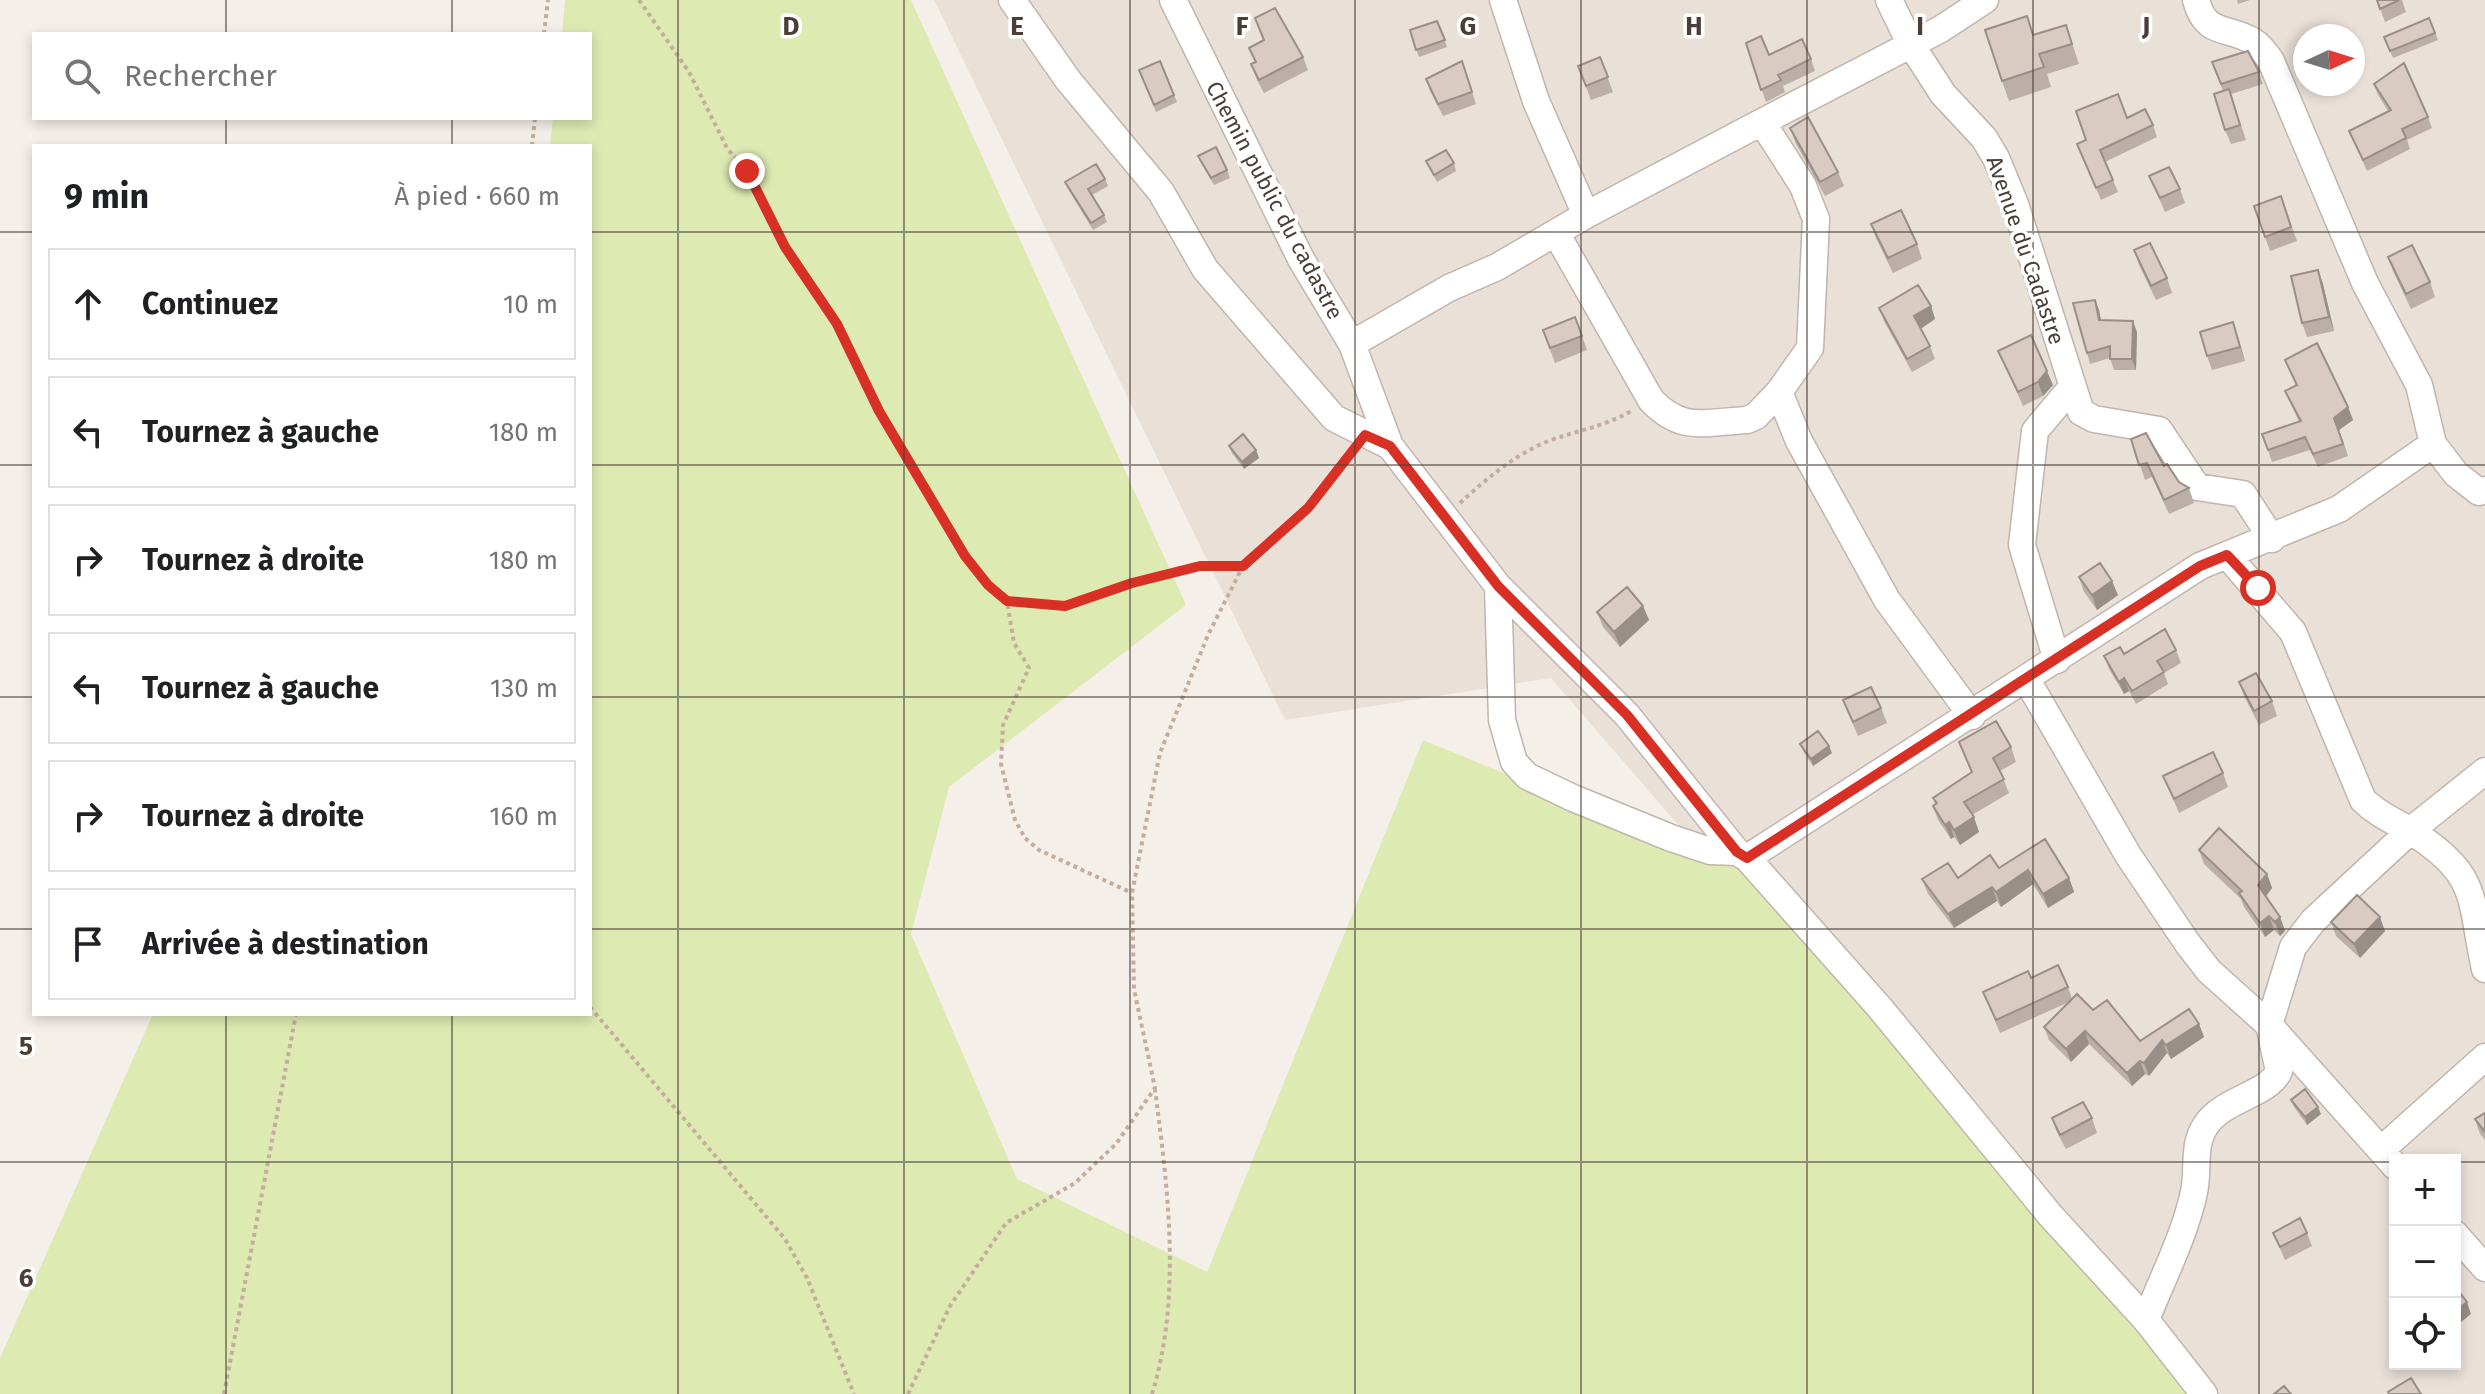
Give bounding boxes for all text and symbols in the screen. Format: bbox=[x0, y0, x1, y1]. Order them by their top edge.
text: D bbox=[783, 11, 800, 42]
text: E bbox=[1010, 11, 1024, 42]
text: F bbox=[1236, 11, 1249, 42]
text: G bbox=[1460, 11, 1476, 42]
text: H bbox=[1685, 11, 1703, 42]
text: I bbox=[1916, 11, 1924, 42]
text: J bbox=[2141, 11, 2150, 42]
north arrow bbox=[2293, 24, 2365, 96]
search box bbox=[32, 32, 592, 120]
icon: search bbox=[60, 54, 104, 98]
text: Rechercher bbox=[124, 58, 277, 94]
street label: Chemin public du cadastre bbox=[1200, 77, 1349, 324]
street label: Avenue du Cadastre bbox=[1981, 152, 2070, 348]
route end bbox=[729, 153, 765, 189]
text: 9 min bbox=[64, 176, 149, 217]
text: À pied · 660 m bbox=[394, 181, 560, 212]
icon: ahead bbox=[66, 282, 110, 326]
text: Continuez bbox=[142, 286, 278, 322]
text: 10 m bbox=[503, 289, 558, 320]
icon: left bbox=[66, 410, 110, 454]
text: Tournez à gauche bbox=[142, 414, 379, 450]
text: 180 m bbox=[489, 417, 558, 448]
icon: right bbox=[66, 538, 110, 582]
text: Tournez à droite bbox=[142, 542, 364, 578]
text: 180 m bbox=[489, 545, 558, 576]
route start bbox=[2240, 570, 2276, 606]
icon: left bbox=[66, 666, 110, 710]
text: Tournez à gauche bbox=[142, 670, 379, 706]
text: 130 m bbox=[490, 673, 558, 704]
icon: right bbox=[66, 794, 110, 838]
text: Tournez à droite bbox=[142, 798, 364, 834]
text: 160 m bbox=[489, 801, 558, 832]
icon: arrive bbox=[66, 922, 110, 966]
text: Arrivée à destination bbox=[142, 926, 429, 962]
text: 5 bbox=[19, 1031, 33, 1062]
map controls bbox=[2389, 1154, 2461, 1370]
button: + bbox=[2389, 1154, 2461, 1226]
button: − bbox=[2389, 1226, 2461, 1298]
text: 6 bbox=[19, 1263, 34, 1294]
button: locate bbox=[2389, 1298, 2461, 1370]

